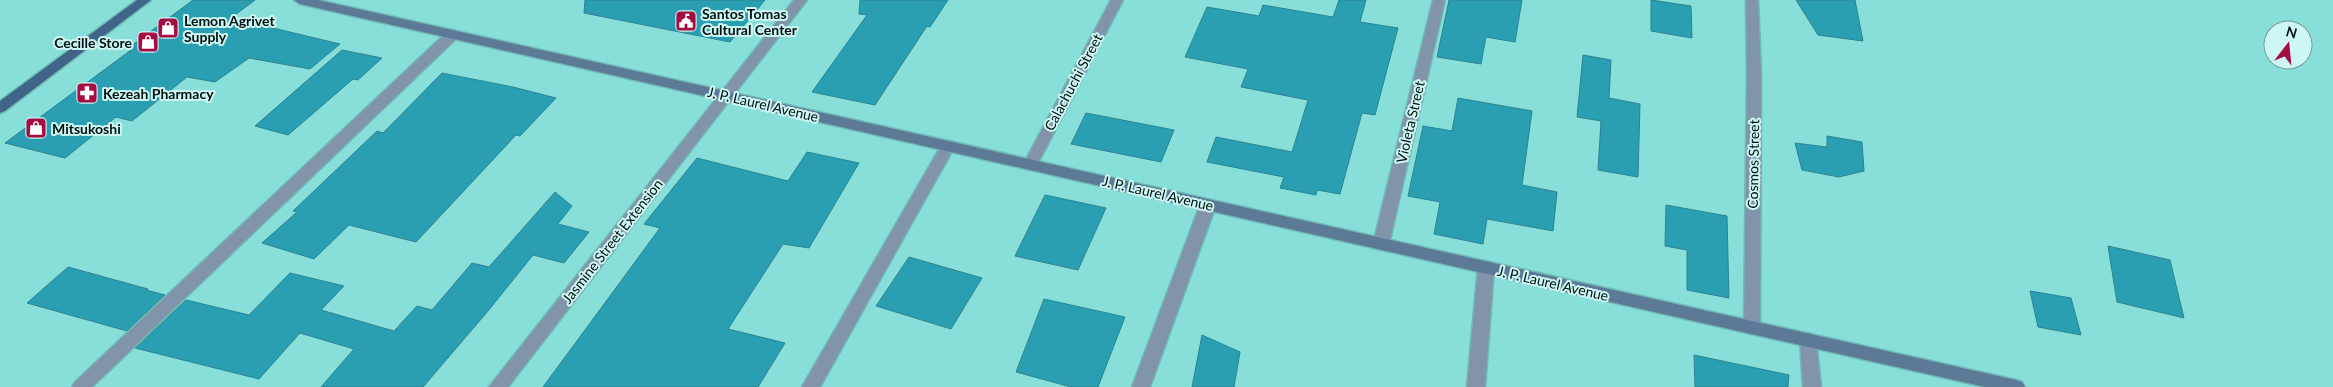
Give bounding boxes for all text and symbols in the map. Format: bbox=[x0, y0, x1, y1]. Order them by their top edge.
place label: Santos Tomas Cultural Center bbox=[702, 5, 798, 38]
public building icon: Santos Tomas Cultural Center bbox=[674, 9, 698, 33]
place label: Lemon Agrivet Supply bbox=[184, 12, 275, 45]
shop icon: Lemon Agrivet Supply bbox=[156, 16, 180, 40]
north arrow bbox=[2263, 20, 2313, 70]
text: N bbox=[2284, 22, 2299, 42]
shop icon: Cecille Store bbox=[136, 30, 160, 54]
street label: Calachuchi Street bbox=[1040, 31, 1106, 133]
place label: Cecille Store bbox=[54, 34, 133, 51]
street label: Violeta Street bbox=[1392, 79, 1428, 165]
pharmacy icon: Kezeah Pharmacy bbox=[75, 81, 99, 105]
street label: J. P. Laurel Avenue bbox=[706, 83, 820, 125]
place label: Kezeah Pharmacy bbox=[103, 85, 214, 102]
shop icon: Mitsukoshi bbox=[24, 116, 48, 140]
street label: Cosmos Street bbox=[1744, 119, 1762, 209]
place label: Mitsukoshi bbox=[52, 120, 121, 137]
street label: J. P. Laurel Avenue bbox=[1101, 172, 1215, 214]
street label: Jasmine Street Extension bbox=[558, 175, 666, 307]
street label: J. P. Laurel Avenue bbox=[1496, 262, 1610, 304]

